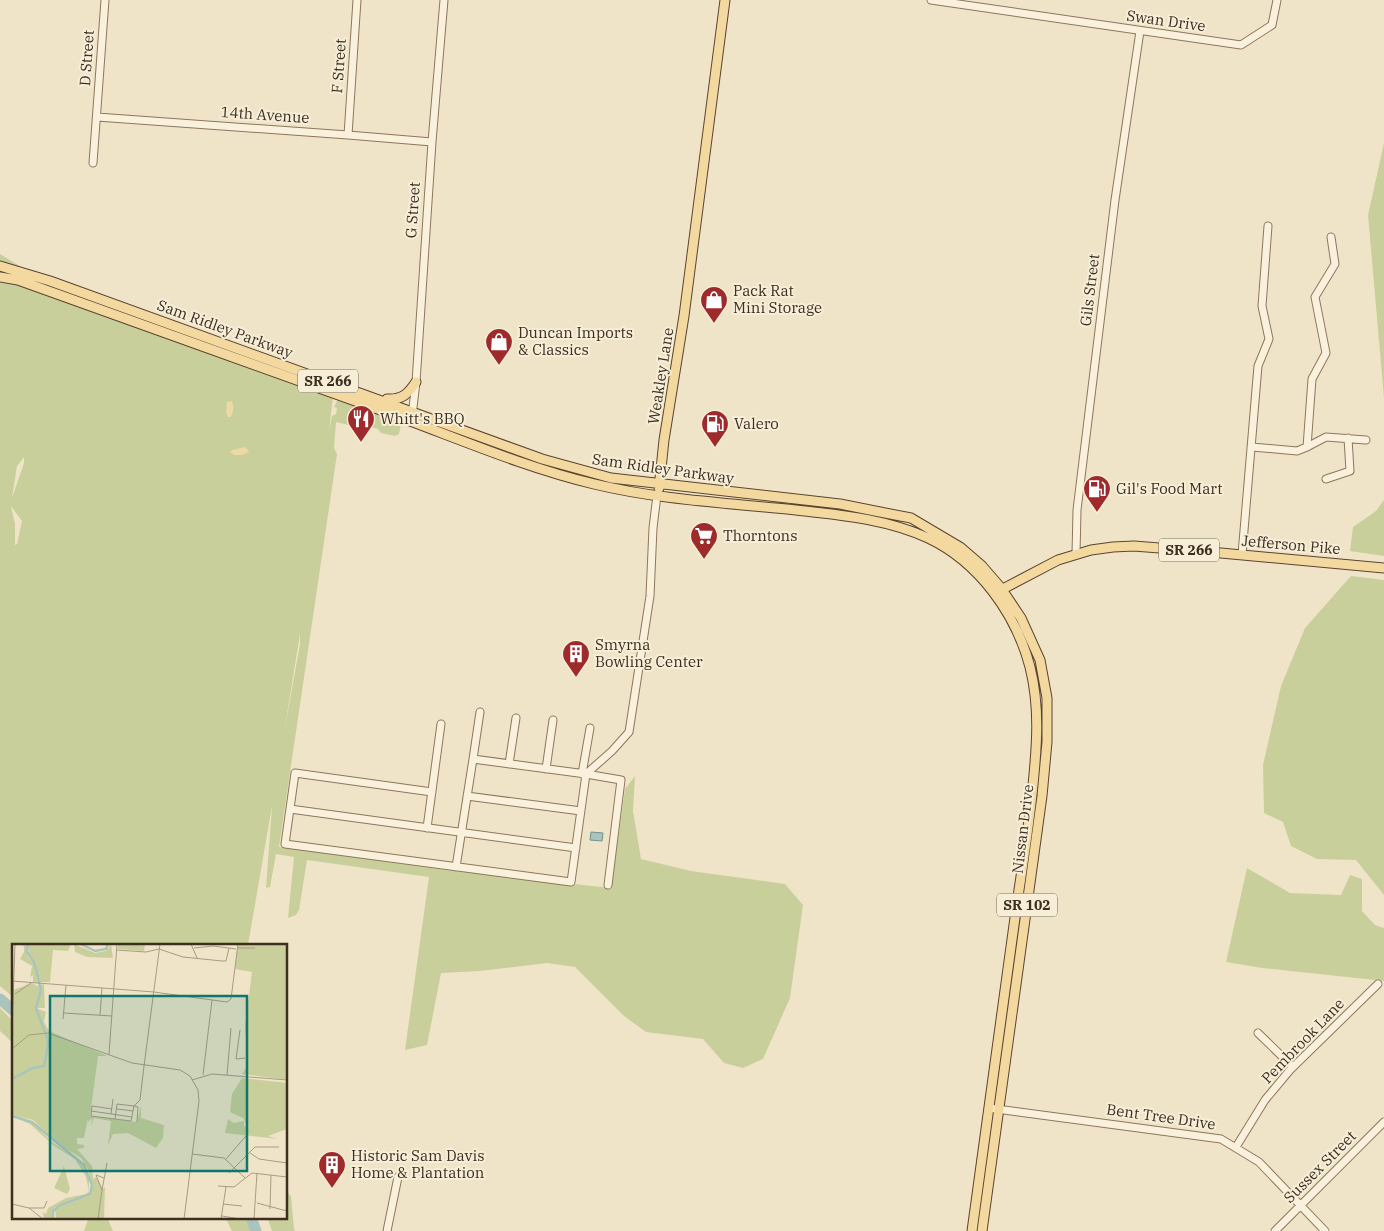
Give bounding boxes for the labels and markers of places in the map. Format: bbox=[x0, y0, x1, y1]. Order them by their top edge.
place label: Pack Rat Mini Storage bbox=[733, 281, 822, 317]
shop icon: Pack Rat Mini Storage bbox=[699, 285, 729, 324]
place label: Duncan Imports & Classics bbox=[518, 323, 633, 359]
shop icon: Duncan Imports & Classics bbox=[484, 327, 514, 366]
restaurant icon: Whitt's BBQ bbox=[346, 404, 376, 443]
place label: Whitt's BBQ bbox=[380, 409, 465, 428]
fuel station icon: Valero bbox=[700, 409, 730, 448]
place label: Valero bbox=[734, 414, 779, 433]
fuel station icon: Gil's Food Mart bbox=[1082, 474, 1112, 513]
place label: Gil's Food Mart bbox=[1116, 479, 1222, 498]
supermarket icon: Thorntons bbox=[689, 521, 719, 560]
place label: Thorntons bbox=[723, 526, 798, 545]
place label: Smyrna Bowling Center bbox=[595, 635, 703, 671]
building icon: Smyrna Bowling Center bbox=[561, 639, 591, 678]
place label: Historic Sam Davis Home & Plantation bbox=[351, 1146, 485, 1182]
building icon: Historic Sam Davis Home & Plantation bbox=[317, 1150, 347, 1189]

